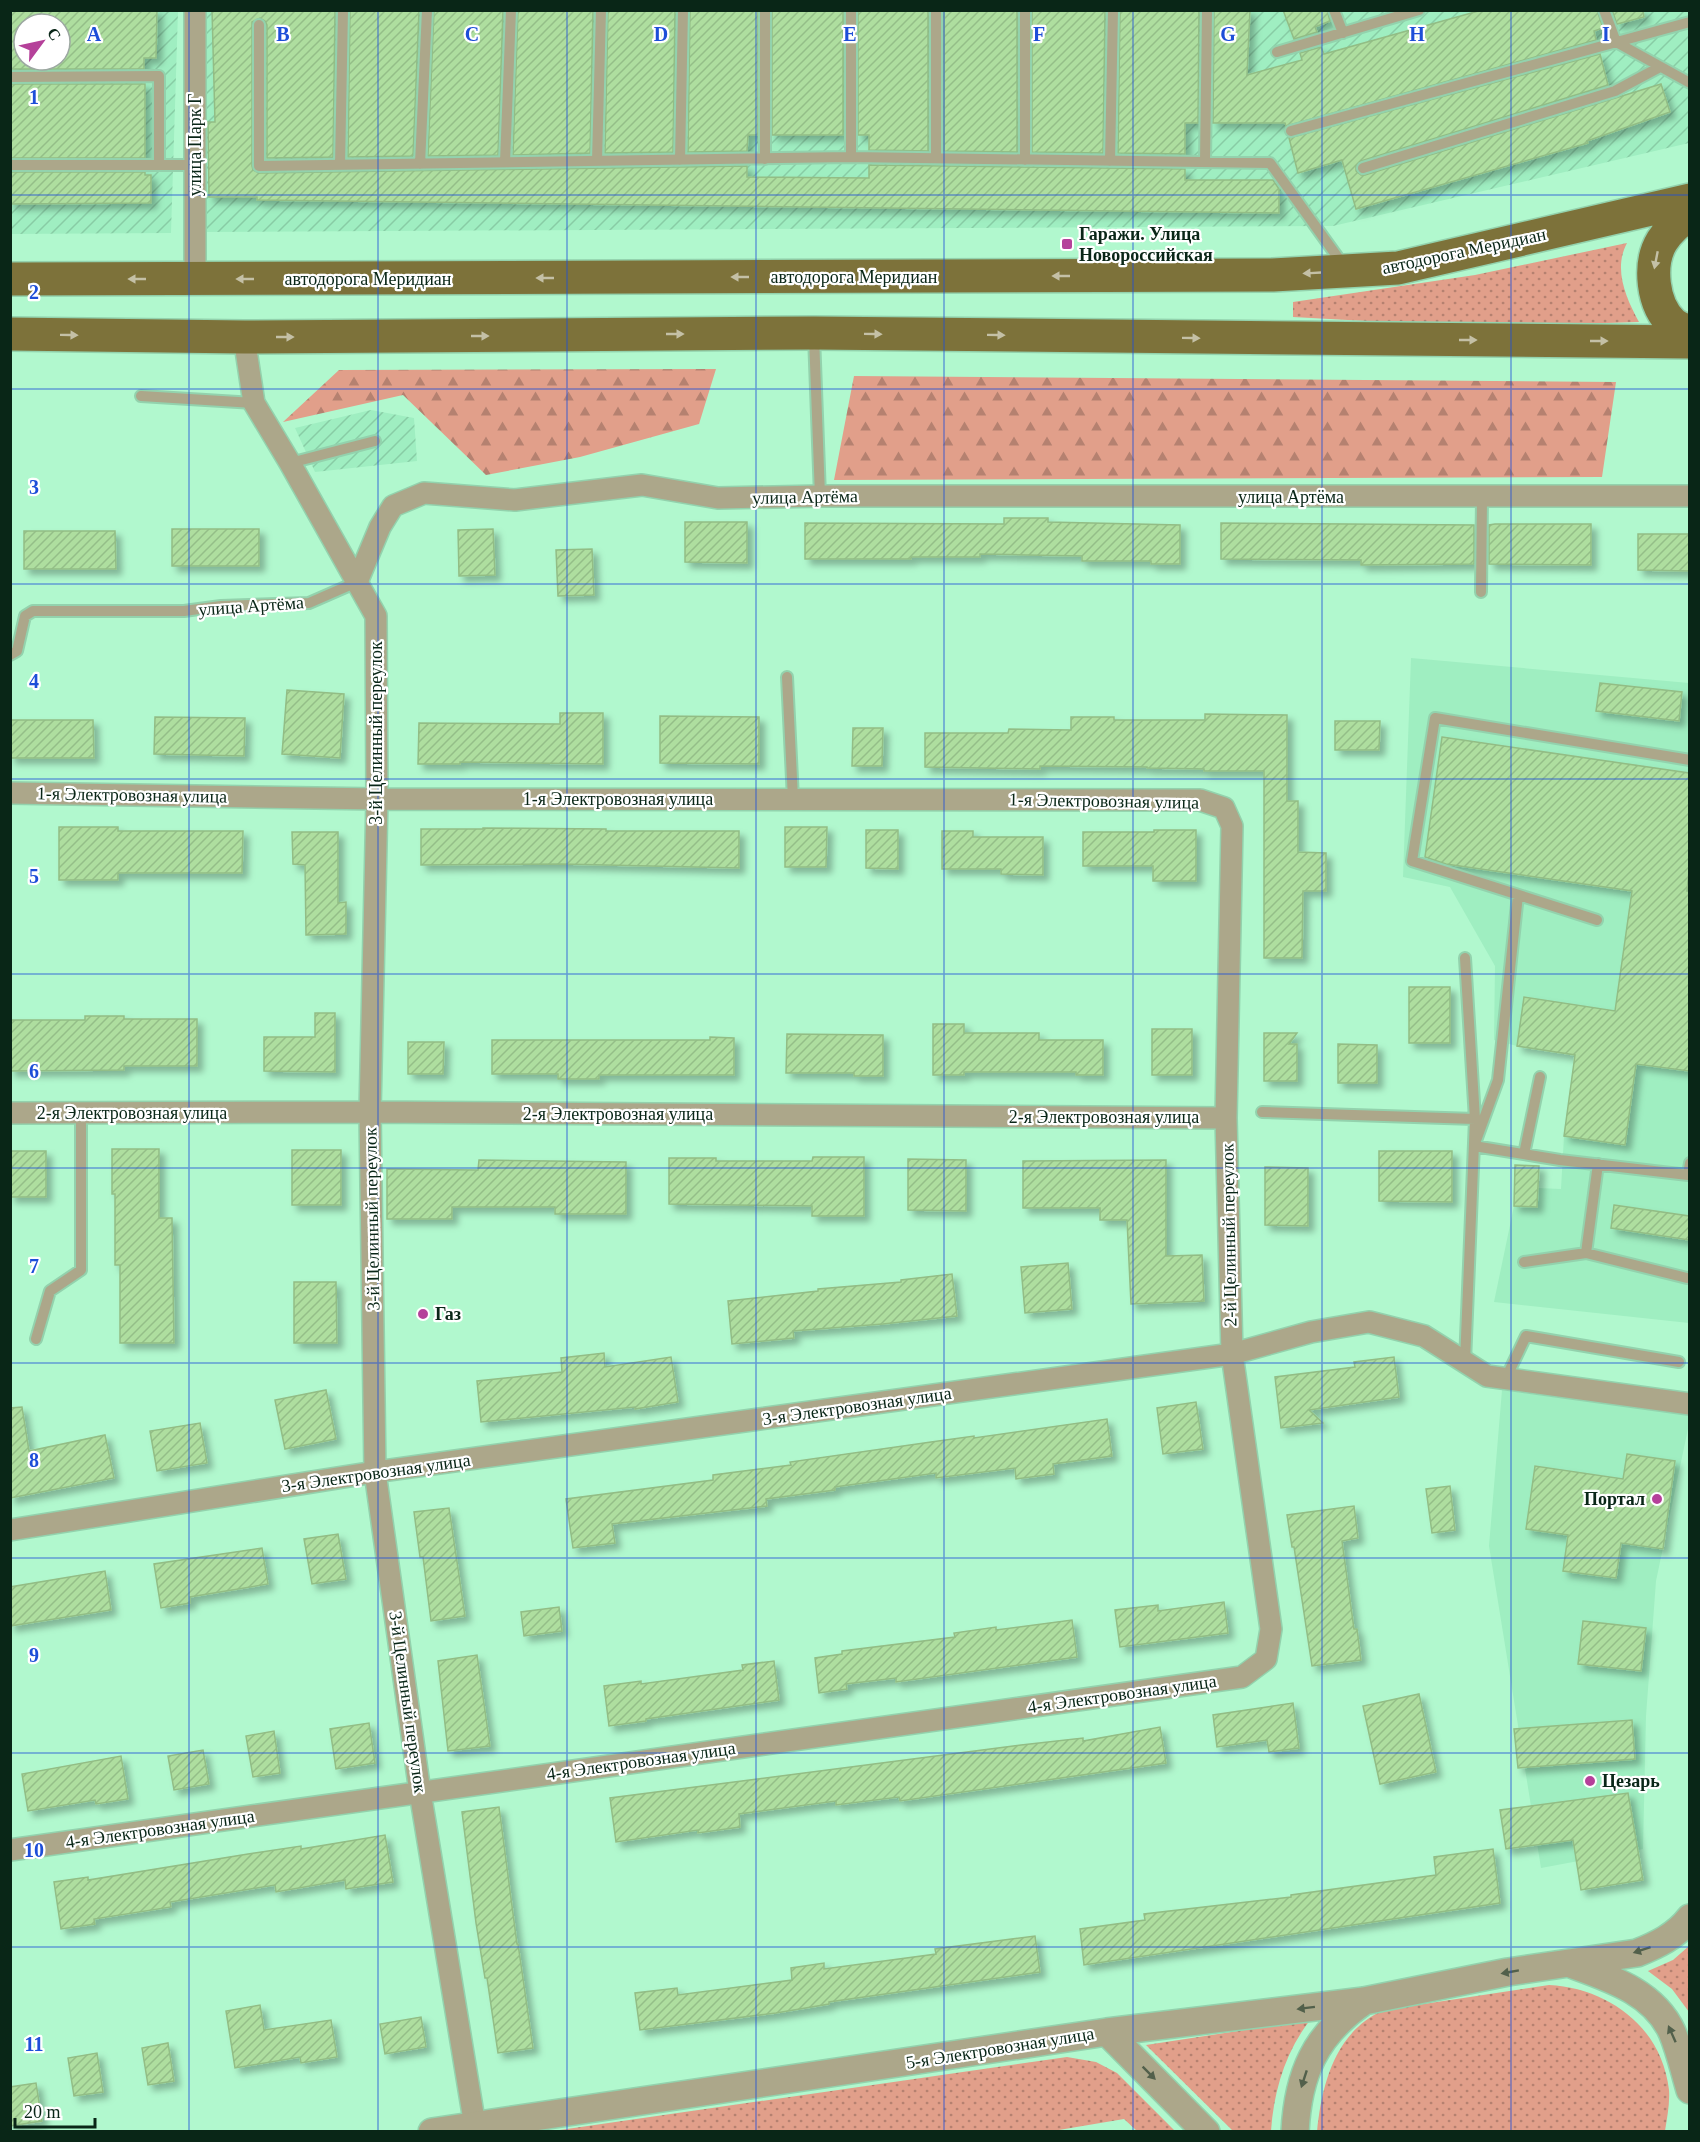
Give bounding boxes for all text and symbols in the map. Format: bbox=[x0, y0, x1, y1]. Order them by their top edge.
north arrow bbox=[12, 12, 72, 72]
text: A bbox=[87, 23, 102, 45]
text: B bbox=[276, 23, 290, 45]
text: C bbox=[465, 23, 479, 45]
text: D bbox=[654, 23, 668, 45]
text: E bbox=[843, 23, 857, 45]
text: F bbox=[1033, 23, 1045, 45]
text: G bbox=[1220, 23, 1236, 45]
text: H bbox=[1409, 23, 1425, 45]
text: I bbox=[1602, 23, 1610, 45]
text: С bbox=[44, 25, 64, 44]
text: 1 bbox=[29, 86, 39, 108]
street label: улица Парк Г bbox=[185, 94, 205, 196]
place label: Гаражи. Улица Новороссийская bbox=[1079, 224, 1213, 265]
street label: автодорога Меридиан bbox=[1380, 224, 1548, 278]
marker: Гаражи. Улица Новороссийская bbox=[1060, 237, 1074, 251]
one-way arrow bbox=[1651, 251, 1660, 270]
street label: автодорога Меридиан bbox=[771, 267, 938, 287]
one-way arrow bbox=[1303, 268, 1322, 277]
street label: автодорога Меридиан bbox=[285, 269, 452, 289]
one-way arrow bbox=[1052, 271, 1071, 281]
one-way arrow bbox=[731, 272, 750, 282]
one-way arrow bbox=[536, 273, 555, 283]
one-way arrow bbox=[127, 274, 146, 284]
one-way arrow bbox=[236, 274, 255, 284]
text: 2 bbox=[29, 281, 39, 303]
one-way arrow bbox=[665, 329, 684, 339]
one-way arrow bbox=[863, 329, 882, 339]
one-way arrow bbox=[59, 330, 78, 340]
one-way arrow bbox=[987, 330, 1006, 340]
one-way arrow bbox=[470, 331, 489, 341]
one-way arrow bbox=[275, 332, 294, 342]
one-way arrow bbox=[1182, 333, 1201, 342]
one-way arrow bbox=[1458, 335, 1477, 345]
one-way arrow bbox=[1589, 336, 1608, 346]
text: 3 bbox=[29, 476, 39, 498]
street label: улица Артёма bbox=[752, 486, 858, 508]
street label: улица Артёма bbox=[1238, 487, 1344, 507]
street label: улица Артёма bbox=[198, 592, 304, 620]
street label: 3-й Целинный переулок bbox=[366, 641, 386, 825]
text: 4 bbox=[29, 670, 39, 692]
street label: 1-я Электровозная улица bbox=[37, 783, 227, 807]
street label: 1-я Электровозная улица bbox=[523, 789, 713, 809]
street label: 1-я Электровозная улица bbox=[1009, 789, 1199, 813]
text: 5 bbox=[29, 865, 39, 887]
text: 6 bbox=[29, 1060, 39, 1082]
street label: 2-я Электровозная улица bbox=[37, 1103, 227, 1123]
street label: 2-я Электровозная улица bbox=[523, 1104, 713, 1124]
street label: 2-я Электровозная улица bbox=[1009, 1107, 1199, 1127]
street label: 3-й Целинный переулок bbox=[360, 1127, 384, 1311]
street label: 2-й Целинный переулок bbox=[1217, 1143, 1241, 1327]
text: 7 bbox=[29, 1255, 39, 1277]
place label: Газ bbox=[435, 1304, 461, 1324]
marker: Газ bbox=[416, 1307, 430, 1321]
street label: 3-я Электровозная улица bbox=[761, 1383, 953, 1429]
text: 8 bbox=[29, 1449, 39, 1471]
street label: 3-я Электровозная улица bbox=[280, 1450, 472, 1496]
place label: Портал bbox=[1584, 1489, 1645, 1509]
marker: Портал bbox=[1650, 1492, 1664, 1506]
street label: 3-й Целинный переулок bbox=[385, 1610, 431, 1794]
text: 9 bbox=[29, 1644, 39, 1666]
street label: 4-я Электровозная улица bbox=[1026, 1671, 1218, 1717]
street label: 4-я Электровозная улица bbox=[545, 1738, 737, 1784]
place label: Цезарь bbox=[1602, 1771, 1660, 1791]
marker: Цезарь bbox=[1583, 1774, 1597, 1788]
street label: 4-я Электровозная улица bbox=[64, 1806, 256, 1852]
text: 10 bbox=[24, 1839, 44, 1861]
one-way arrow bbox=[1633, 1946, 1651, 1956]
one-way arrow bbox=[1500, 1968, 1519, 1977]
one-way arrow bbox=[1296, 2003, 1315, 2013]
street label: 5-я Электровозная улица bbox=[904, 2023, 1096, 2073]
one-way arrow bbox=[1667, 2026, 1676, 2043]
text: 11 bbox=[25, 2033, 43, 2055]
one-way arrow bbox=[1141, 2066, 1155, 2080]
one-way arrow bbox=[1299, 2070, 1308, 2088]
scale bar bbox=[15, 2091, 94, 2129]
text: 20 m bbox=[24, 2102, 61, 2122]

